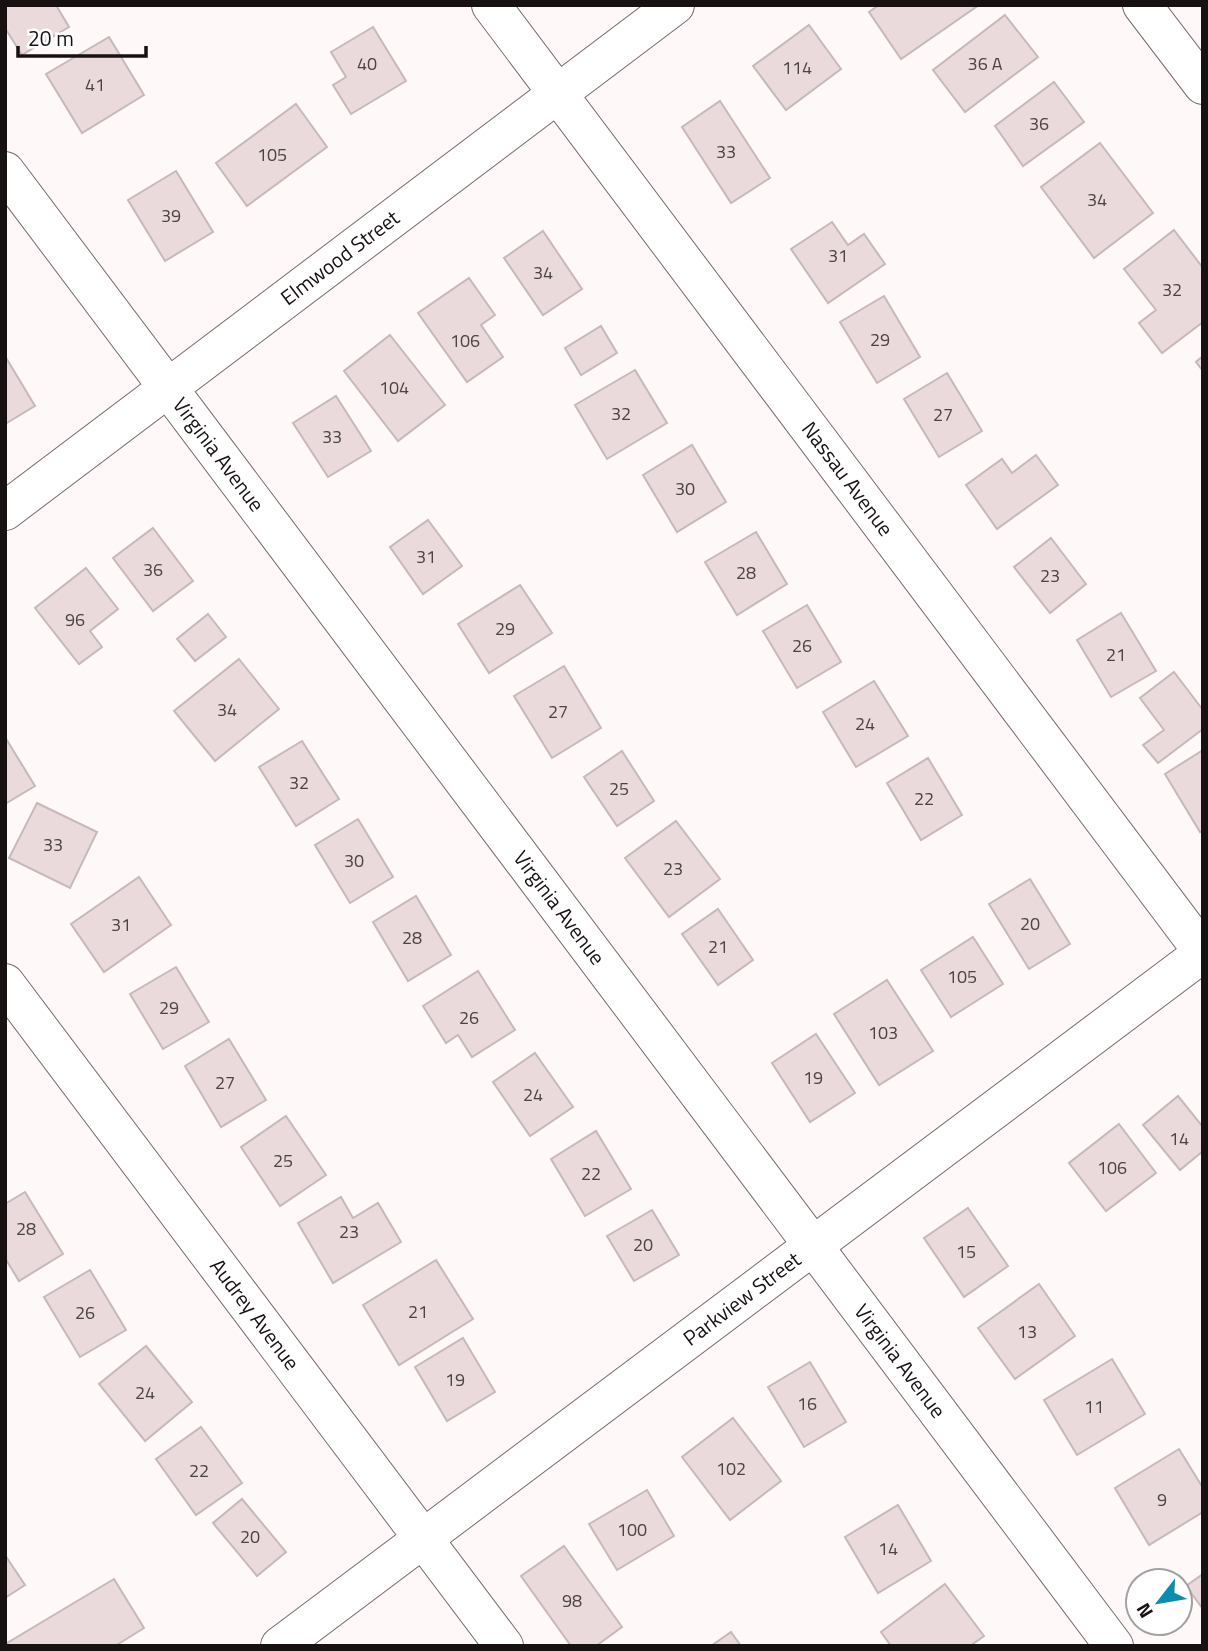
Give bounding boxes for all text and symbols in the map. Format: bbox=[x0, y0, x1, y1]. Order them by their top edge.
scale bar bbox=[18, 14, 145, 58]
text: 20 m bbox=[28, 22, 74, 54]
house number: 40 bbox=[357, 50, 377, 77]
house number: 36 A bbox=[968, 50, 1003, 77]
house number: 114 bbox=[782, 54, 812, 81]
house number: 41 bbox=[85, 71, 105, 98]
house number: 36 bbox=[1029, 110, 1049, 137]
house number: 33 bbox=[716, 138, 736, 165]
house number: 105 bbox=[257, 141, 287, 168]
house number: 34 bbox=[1087, 186, 1107, 213]
street label: Elmwood Street bbox=[273, 201, 406, 313]
house number: 39 bbox=[161, 202, 181, 229]
house number: 31 bbox=[828, 242, 848, 269]
house number: 34 bbox=[533, 259, 553, 286]
house number: 32 bbox=[1162, 276, 1182, 303]
house number: 29 bbox=[870, 326, 890, 353]
house number: 106 bbox=[450, 327, 480, 354]
house number: 104 bbox=[379, 374, 409, 401]
street label: Virginia Avenue bbox=[165, 390, 273, 518]
house number: 32 bbox=[611, 400, 631, 427]
house number: 27 bbox=[933, 401, 953, 428]
street label: Nassau Avenue bbox=[794, 414, 902, 542]
house number: 33 bbox=[322, 423, 342, 450]
house number: 30 bbox=[675, 475, 695, 502]
house number: 31 bbox=[416, 543, 436, 570]
house number: 36 bbox=[143, 556, 163, 583]
house number: 28 bbox=[736, 559, 756, 586]
house number: 23 bbox=[1040, 562, 1060, 589]
house number: 96 bbox=[65, 606, 85, 633]
house number: 29 bbox=[495, 615, 515, 642]
house number: 26 bbox=[792, 632, 812, 659]
house number: 21 bbox=[1106, 641, 1126, 668]
house number: 34 bbox=[217, 696, 237, 723]
house number: 27 bbox=[548, 698, 568, 725]
house number: 24 bbox=[855, 710, 875, 737]
house number: 32 bbox=[289, 769, 309, 796]
house number: 25 bbox=[609, 775, 629, 802]
house number: 22 bbox=[914, 785, 934, 812]
house number: 33 bbox=[43, 831, 63, 858]
street label: Virginia Avenue bbox=[506, 843, 614, 971]
house number: 30 bbox=[344, 847, 364, 874]
house number: 23 bbox=[663, 855, 683, 882]
house number: 20 bbox=[1020, 910, 1040, 937]
house number: 31 bbox=[111, 911, 131, 938]
house number: 28 bbox=[402, 924, 422, 951]
house number: 21 bbox=[708, 933, 728, 960]
house number: 105 bbox=[947, 963, 977, 990]
house number: 29 bbox=[159, 994, 179, 1021]
house number: 26 bbox=[459, 1004, 479, 1031]
house number: 103 bbox=[868, 1019, 898, 1046]
house number: 19 bbox=[803, 1064, 823, 1091]
house number: 27 bbox=[215, 1069, 235, 1096]
house number: 24 bbox=[523, 1081, 543, 1108]
house number: 14 bbox=[1169, 1125, 1189, 1152]
house number: 25 bbox=[273, 1147, 293, 1174]
house number: 106 bbox=[1097, 1154, 1127, 1181]
house number: 22 bbox=[581, 1160, 601, 1187]
house number: 28 bbox=[16, 1215, 36, 1242]
house number: 23 bbox=[339, 1218, 359, 1245]
house number: 20 bbox=[633, 1231, 653, 1258]
house number: 15 bbox=[956, 1238, 976, 1265]
street label: Parkview Street bbox=[676, 1243, 808, 1353]
street label: Audrey Avenue bbox=[203, 1251, 308, 1377]
street label: Virginia Avenue bbox=[847, 1297, 954, 1425]
house number: 21 bbox=[408, 1298, 428, 1325]
house number: 26 bbox=[75, 1299, 95, 1326]
house number: 13 bbox=[1017, 1318, 1037, 1345]
house number: 19 bbox=[445, 1366, 465, 1393]
house number: 24 bbox=[135, 1379, 155, 1406]
house number: 16 bbox=[797, 1390, 817, 1417]
house number: 11 bbox=[1084, 1393, 1104, 1420]
house number: 102 bbox=[716, 1455, 746, 1482]
house number: 22 bbox=[189, 1457, 209, 1484]
house number: 9 bbox=[1157, 1486, 1167, 1513]
house number: 100 bbox=[617, 1516, 647, 1543]
house number: 20 bbox=[240, 1523, 260, 1550]
house number: 14 bbox=[878, 1535, 898, 1562]
north arrow bbox=[1124, 1567, 1194, 1637]
house number: 98 bbox=[562, 1587, 582, 1614]
text: N bbox=[1128, 1598, 1160, 1624]

